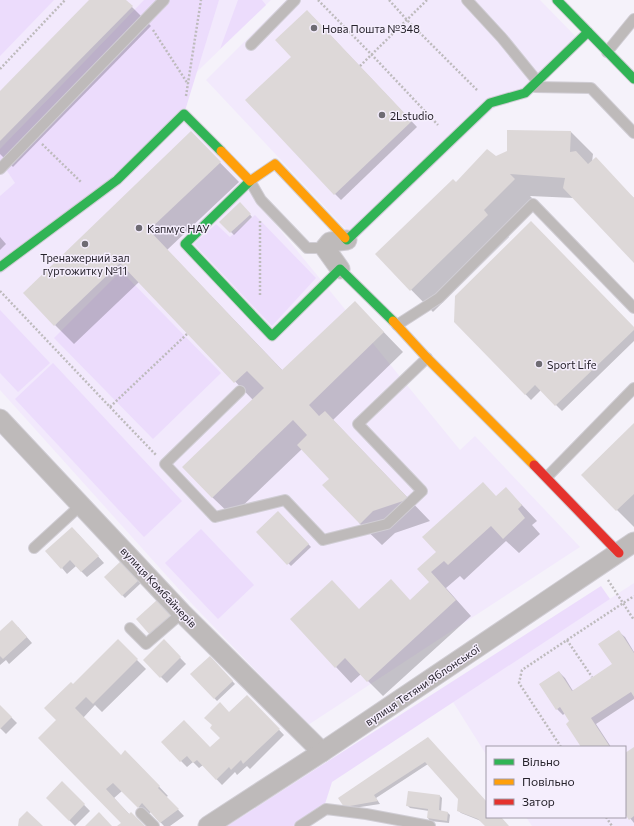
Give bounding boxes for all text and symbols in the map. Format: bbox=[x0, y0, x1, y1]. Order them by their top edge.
place label: Нова Пошта №348 bbox=[322, 22, 420, 35]
marker: Нова Пошта №348 bbox=[309, 23, 319, 33]
place label: 2Lstudio bbox=[390, 109, 434, 122]
marker: 2Lstudio bbox=[377, 110, 387, 120]
place label: Капмус НАУ bbox=[147, 222, 210, 235]
marker: Капмус НАУ bbox=[134, 223, 144, 233]
marker: Тренажерний зал гуртожитку №11 bbox=[80, 239, 90, 249]
place label: Тренажерний зал гуртожитку №11 bbox=[40, 251, 130, 277]
place label: Sport Life bbox=[547, 358, 597, 371]
marker: Sport Life bbox=[534, 359, 544, 369]
street label: вулиця Комбайнерів bbox=[118, 544, 200, 630]
street label: вулиця Тетяни Яблонської bbox=[362, 642, 482, 728]
legend bbox=[486, 746, 626, 818]
text: Вільно bbox=[522, 754, 560, 768]
text: Повільно bbox=[522, 774, 575, 788]
text: Затор bbox=[522, 794, 555, 808]

